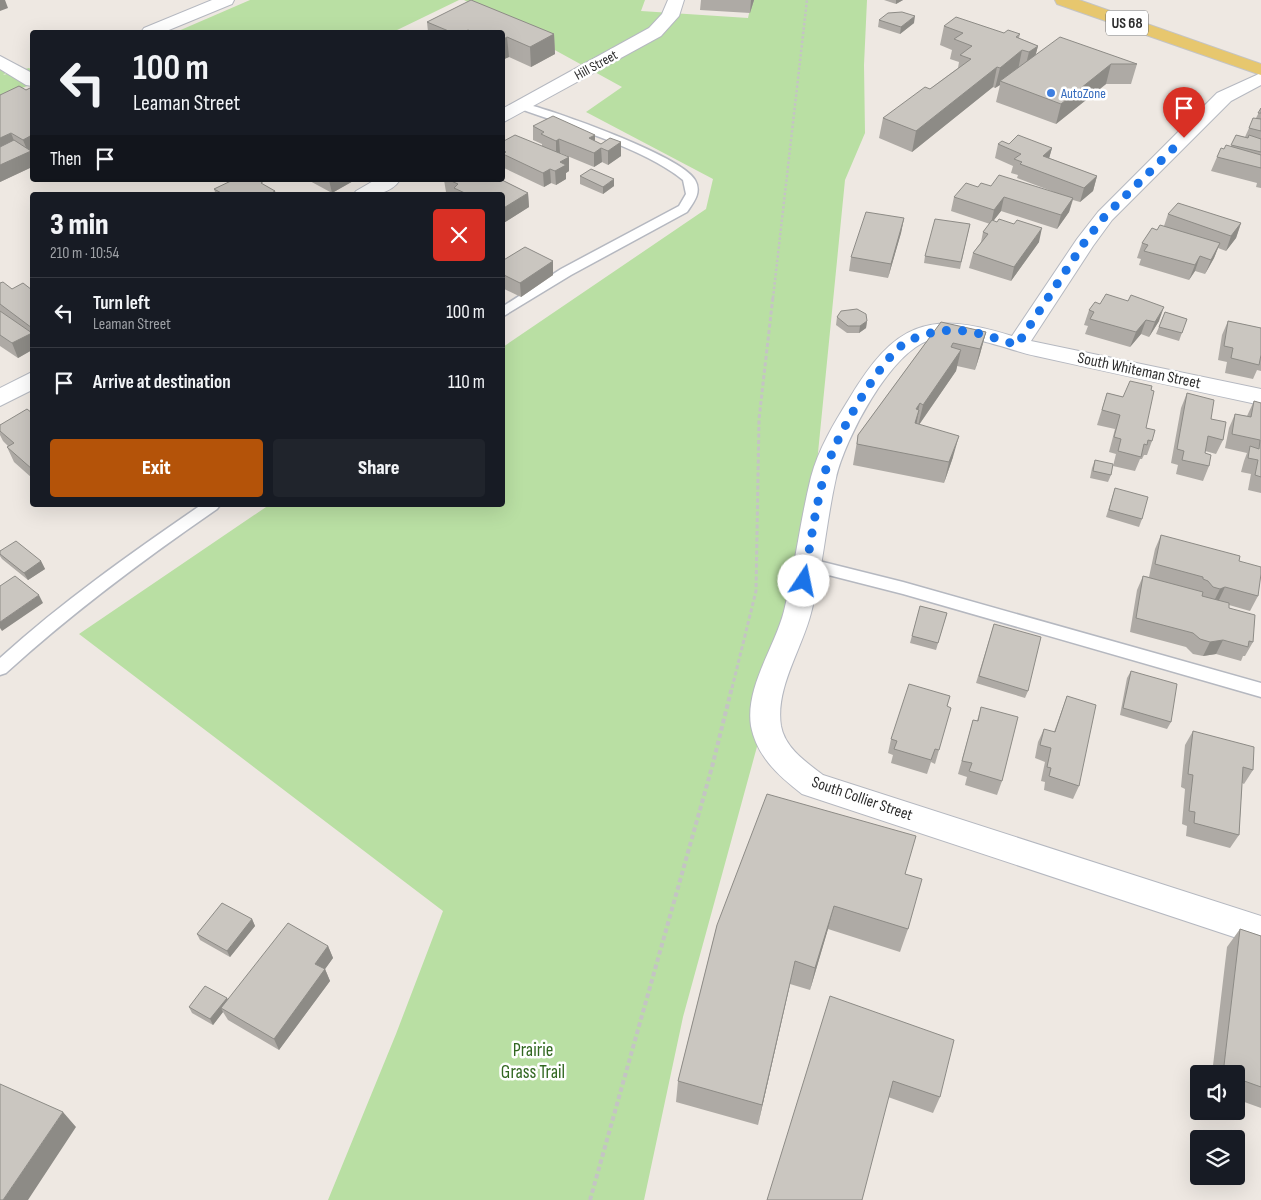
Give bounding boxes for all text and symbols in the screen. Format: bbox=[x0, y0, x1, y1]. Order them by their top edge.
road number: US 68 bbox=[1106, 10, 1148, 36]
street label: Hill Street bbox=[571, 46, 621, 84]
text: 100 m bbox=[133, 47, 209, 90]
icon: left bbox=[50, 50, 115, 115]
place label: AutoZone bbox=[1060, 85, 1106, 102]
marker: AutoZone bbox=[1045, 87, 1057, 99]
pin bbox=[1163, 87, 1205, 138]
text: Leaman Street bbox=[133, 90, 240, 117]
icon: arrive bbox=[1170, 94, 1198, 122]
icon: arrive bbox=[91, 145, 119, 173]
text: Then bbox=[50, 148, 81, 171]
text: 3 min bbox=[50, 207, 109, 243]
button: close bbox=[433, 209, 485, 261]
text: 210 m · 10:54 bbox=[50, 244, 119, 263]
text: Turn left bbox=[93, 292, 150, 315]
icon: left bbox=[50, 299, 78, 327]
text: 100 m bbox=[446, 301, 485, 324]
text: Leaman Street bbox=[93, 315, 171, 334]
street label: South Whiteman Street bbox=[1076, 349, 1202, 393]
icon: arrive bbox=[50, 369, 78, 397]
text: Arrive at destination bbox=[93, 371, 231, 394]
text: 110 m bbox=[448, 371, 485, 394]
button: Exit bbox=[50, 439, 263, 497]
button: Share bbox=[273, 439, 485, 497]
position arrow bbox=[777, 554, 829, 606]
street label: South Collier Street bbox=[809, 773, 915, 825]
park label: Prairie Grass Trail bbox=[501, 1039, 565, 1084]
map controls bbox=[1190, 1065, 1245, 1185]
button: sound bbox=[1190, 1065, 1245, 1120]
button: layers bbox=[1190, 1130, 1245, 1185]

